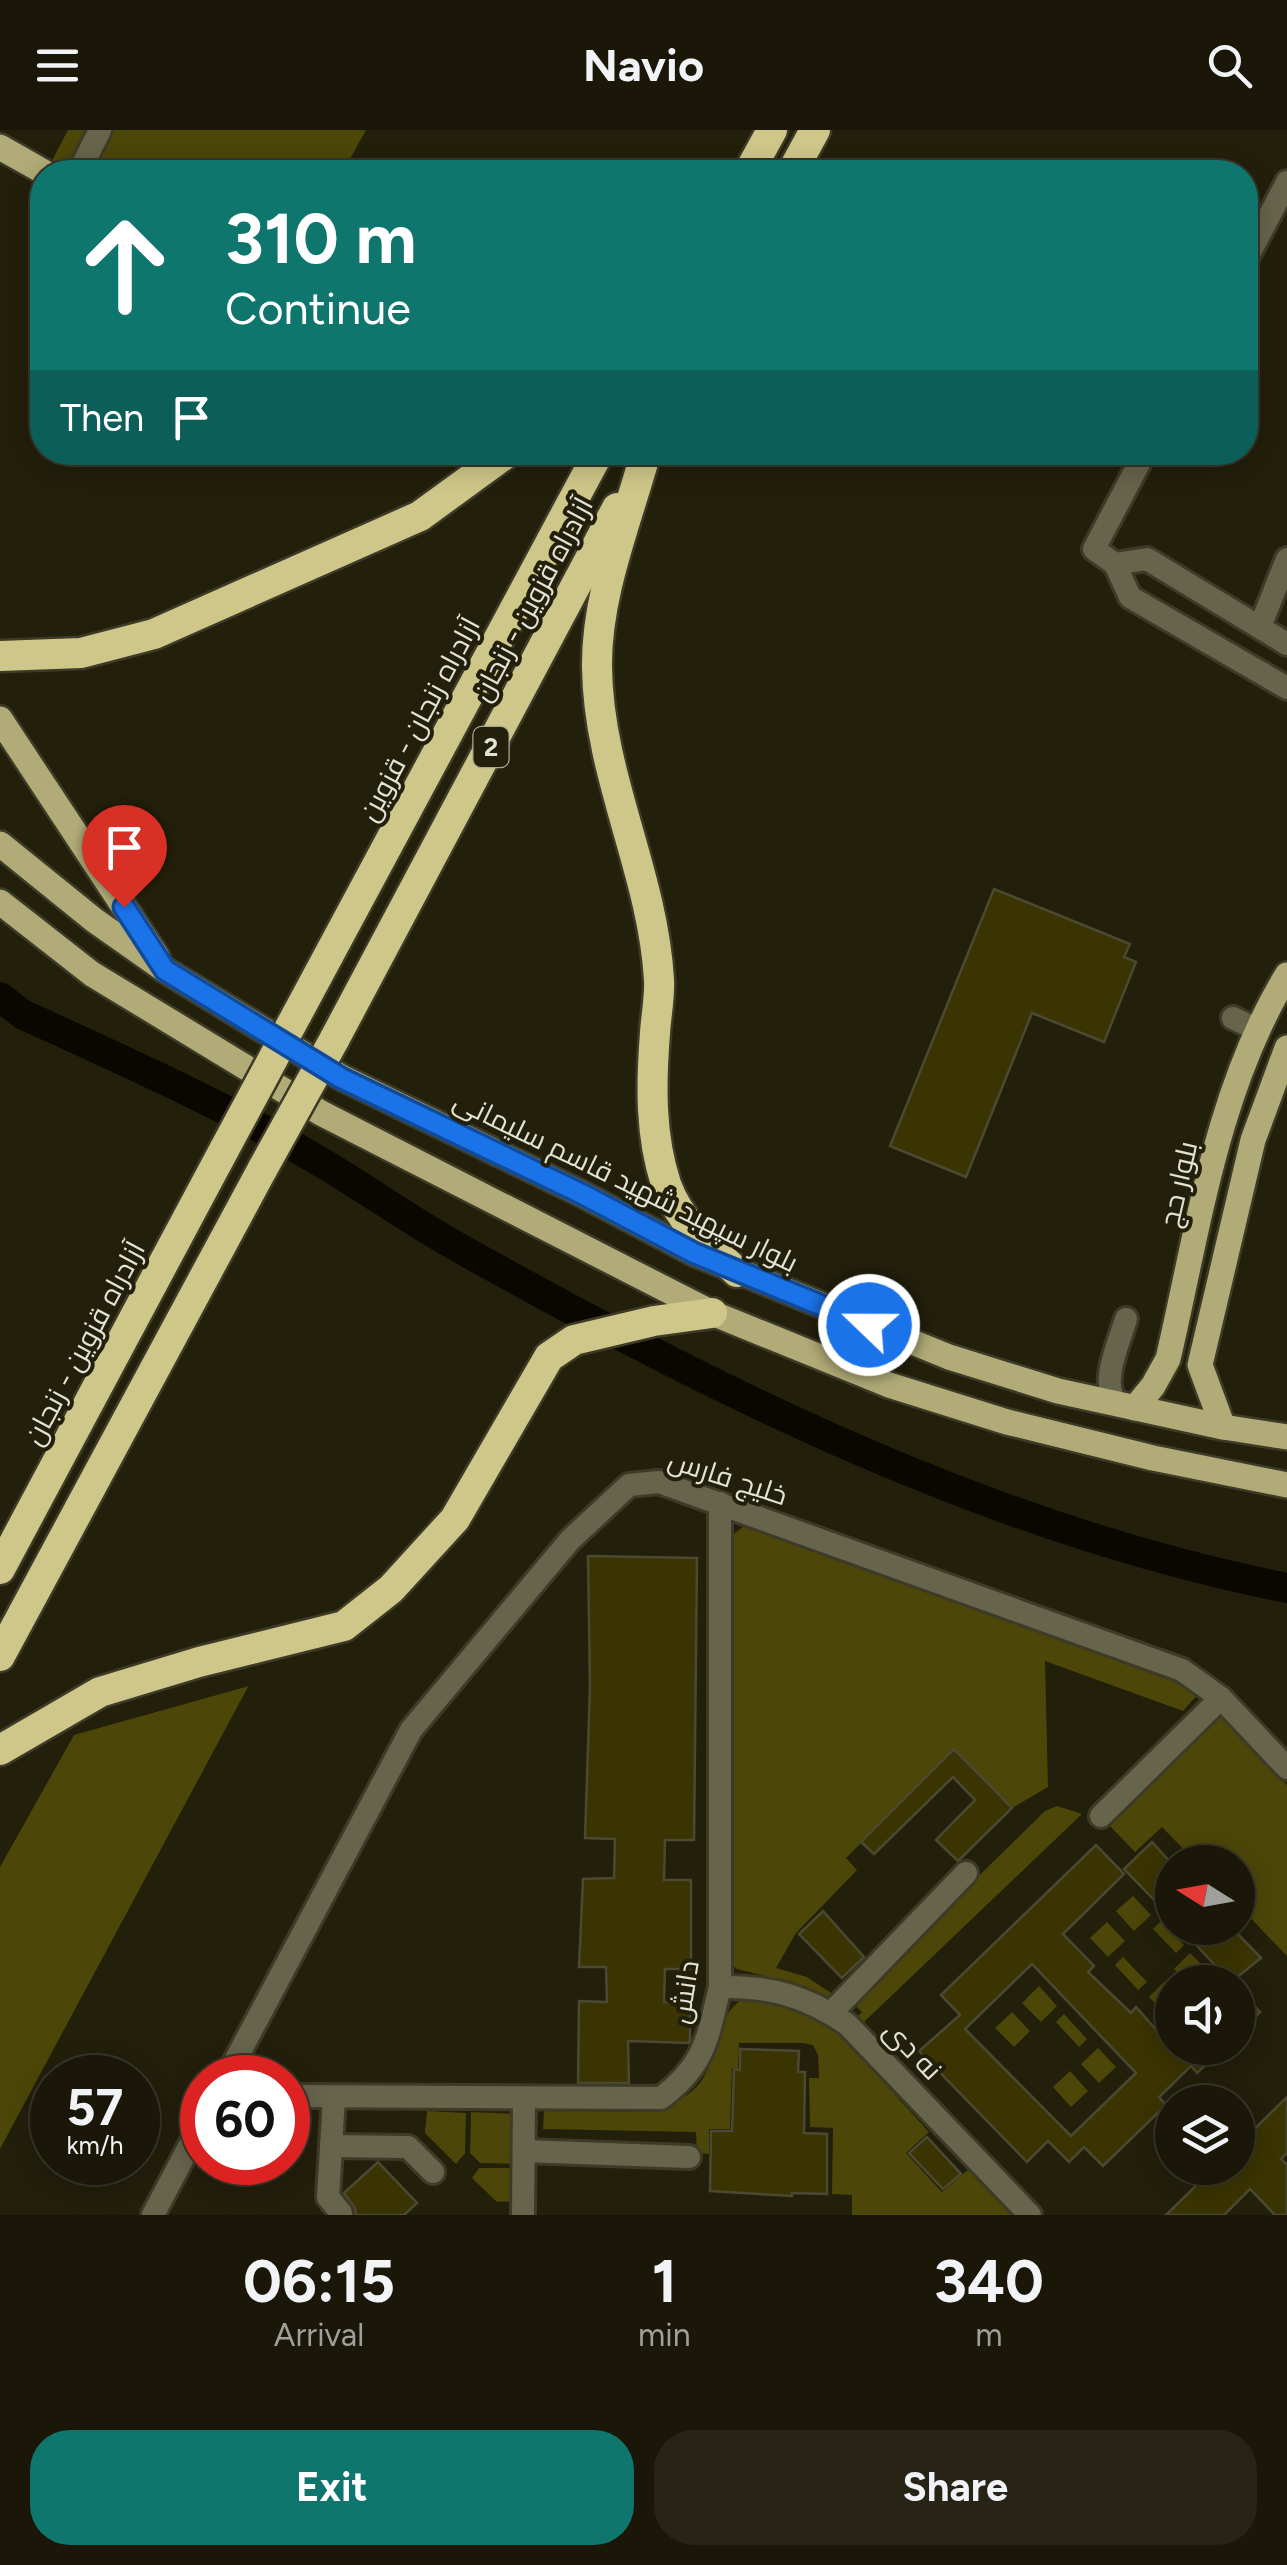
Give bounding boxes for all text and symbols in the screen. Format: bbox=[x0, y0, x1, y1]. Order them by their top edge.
icon: menu bbox=[30, 38, 85, 93]
text: Navio bbox=[583, 38, 704, 92]
icon: search bbox=[1202, 38, 1257, 93]
text: 310 m bbox=[225, 196, 417, 281]
icon: ahead bbox=[60, 200, 190, 330]
text: Continue bbox=[225, 281, 411, 335]
icon: arrive bbox=[164, 390, 219, 445]
text: Then bbox=[60, 395, 144, 441]
street label: آزادراه قزوین - زنجان bbox=[464, 491, 600, 707]
street label: آزادراه زنجان - قزوین bbox=[351, 611, 487, 827]
road number: 2 bbox=[474, 727, 508, 767]
pin bbox=[82, 805, 167, 908]
icon: arrive bbox=[97, 820, 152, 875]
street label: بلوار سپهبد شهید قاسم سلیمانی bbox=[447, 1083, 804, 1282]
street label: بلوار حج bbox=[1152, 1138, 1206, 1231]
street label: آزادراه قزوین - زنجان bbox=[16, 1235, 152, 1451]
position arrow bbox=[817, 1273, 921, 1377]
street label: خلیج فارس bbox=[663, 1442, 792, 1514]
north arrow bbox=[1155, 1845, 1255, 1945]
map controls bbox=[1155, 1845, 1255, 2185]
street label: دانش bbox=[662, 1958, 706, 2026]
button: sound bbox=[1155, 1965, 1255, 2065]
street label: نه دی bbox=[877, 2013, 949, 2087]
speed limit sign: 60 bbox=[180, 2055, 310, 2185]
text: 57 bbox=[67, 2077, 123, 2138]
button: layers bbox=[1155, 2085, 1255, 2185]
text: km/h bbox=[66, 2130, 124, 2160]
text: 06:15 bbox=[243, 2245, 395, 2317]
text: 1 bbox=[652, 2245, 677, 2317]
text: 340 bbox=[934, 2245, 1044, 2317]
text: Arrival bbox=[274, 2316, 364, 2354]
text: min bbox=[638, 2316, 691, 2354]
text: m bbox=[975, 2316, 1002, 2354]
button: Exit bbox=[30, 2430, 634, 2545]
button: Share bbox=[654, 2430, 1257, 2545]

